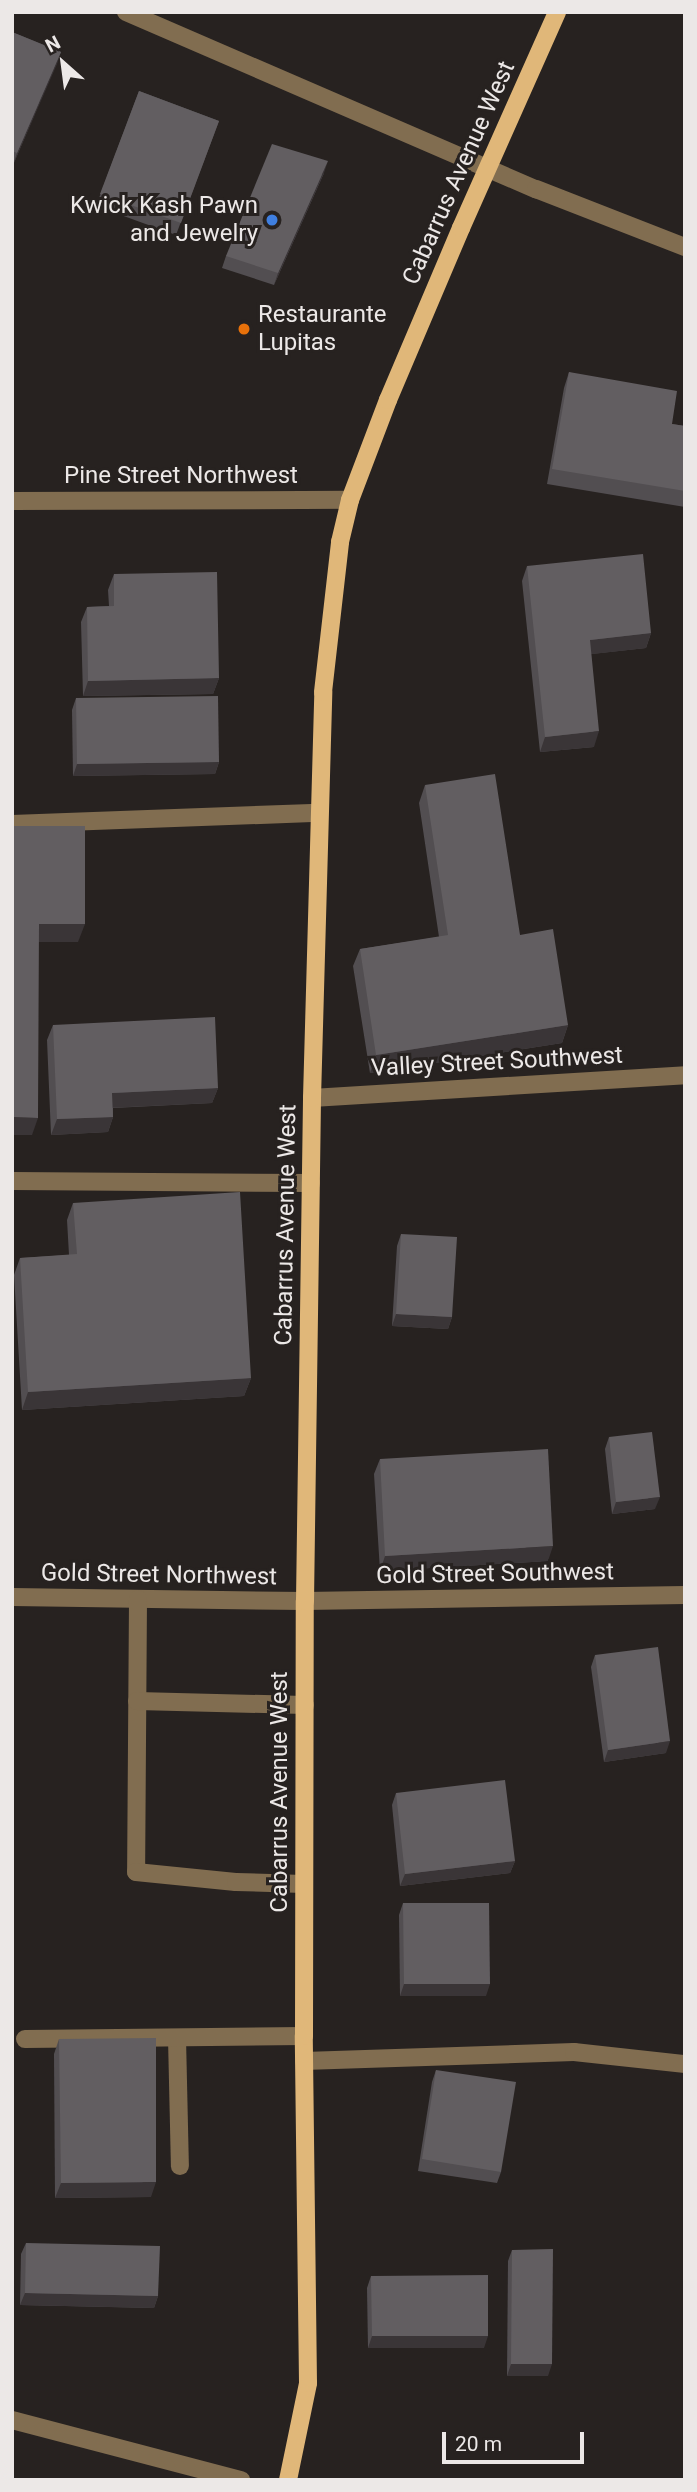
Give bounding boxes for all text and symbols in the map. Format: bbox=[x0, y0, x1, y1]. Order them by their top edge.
north arrow bbox=[28, 28, 98, 98]
text: N bbox=[42, 31, 64, 57]
street label: Cabarrus Avenue West bbox=[397, 57, 521, 289]
place label: Kwick Kash Pawn and Jewelry bbox=[70, 192, 258, 248]
marker: Kwick Kash Pawn and Jewelry bbox=[264, 212, 280, 228]
place label: Restaurante Lupitas bbox=[258, 301, 387, 357]
marker: Restaurante Lupitas bbox=[236, 321, 252, 337]
street label: Pine Street Northwest bbox=[64, 462, 298, 490]
street label: Valley Street Southwest bbox=[370, 1041, 624, 1083]
street label: Cabarrus Avenue West bbox=[269, 1104, 303, 1346]
street label: Gold Street Southwest bbox=[376, 1558, 614, 1590]
street label: Gold Street Northwest bbox=[41, 1559, 277, 1591]
street label: Cabarrus Avenue West bbox=[266, 1671, 294, 1913]
scale bar bbox=[445, 2418, 587, 2462]
text: 20 m bbox=[455, 2432, 502, 2456]

